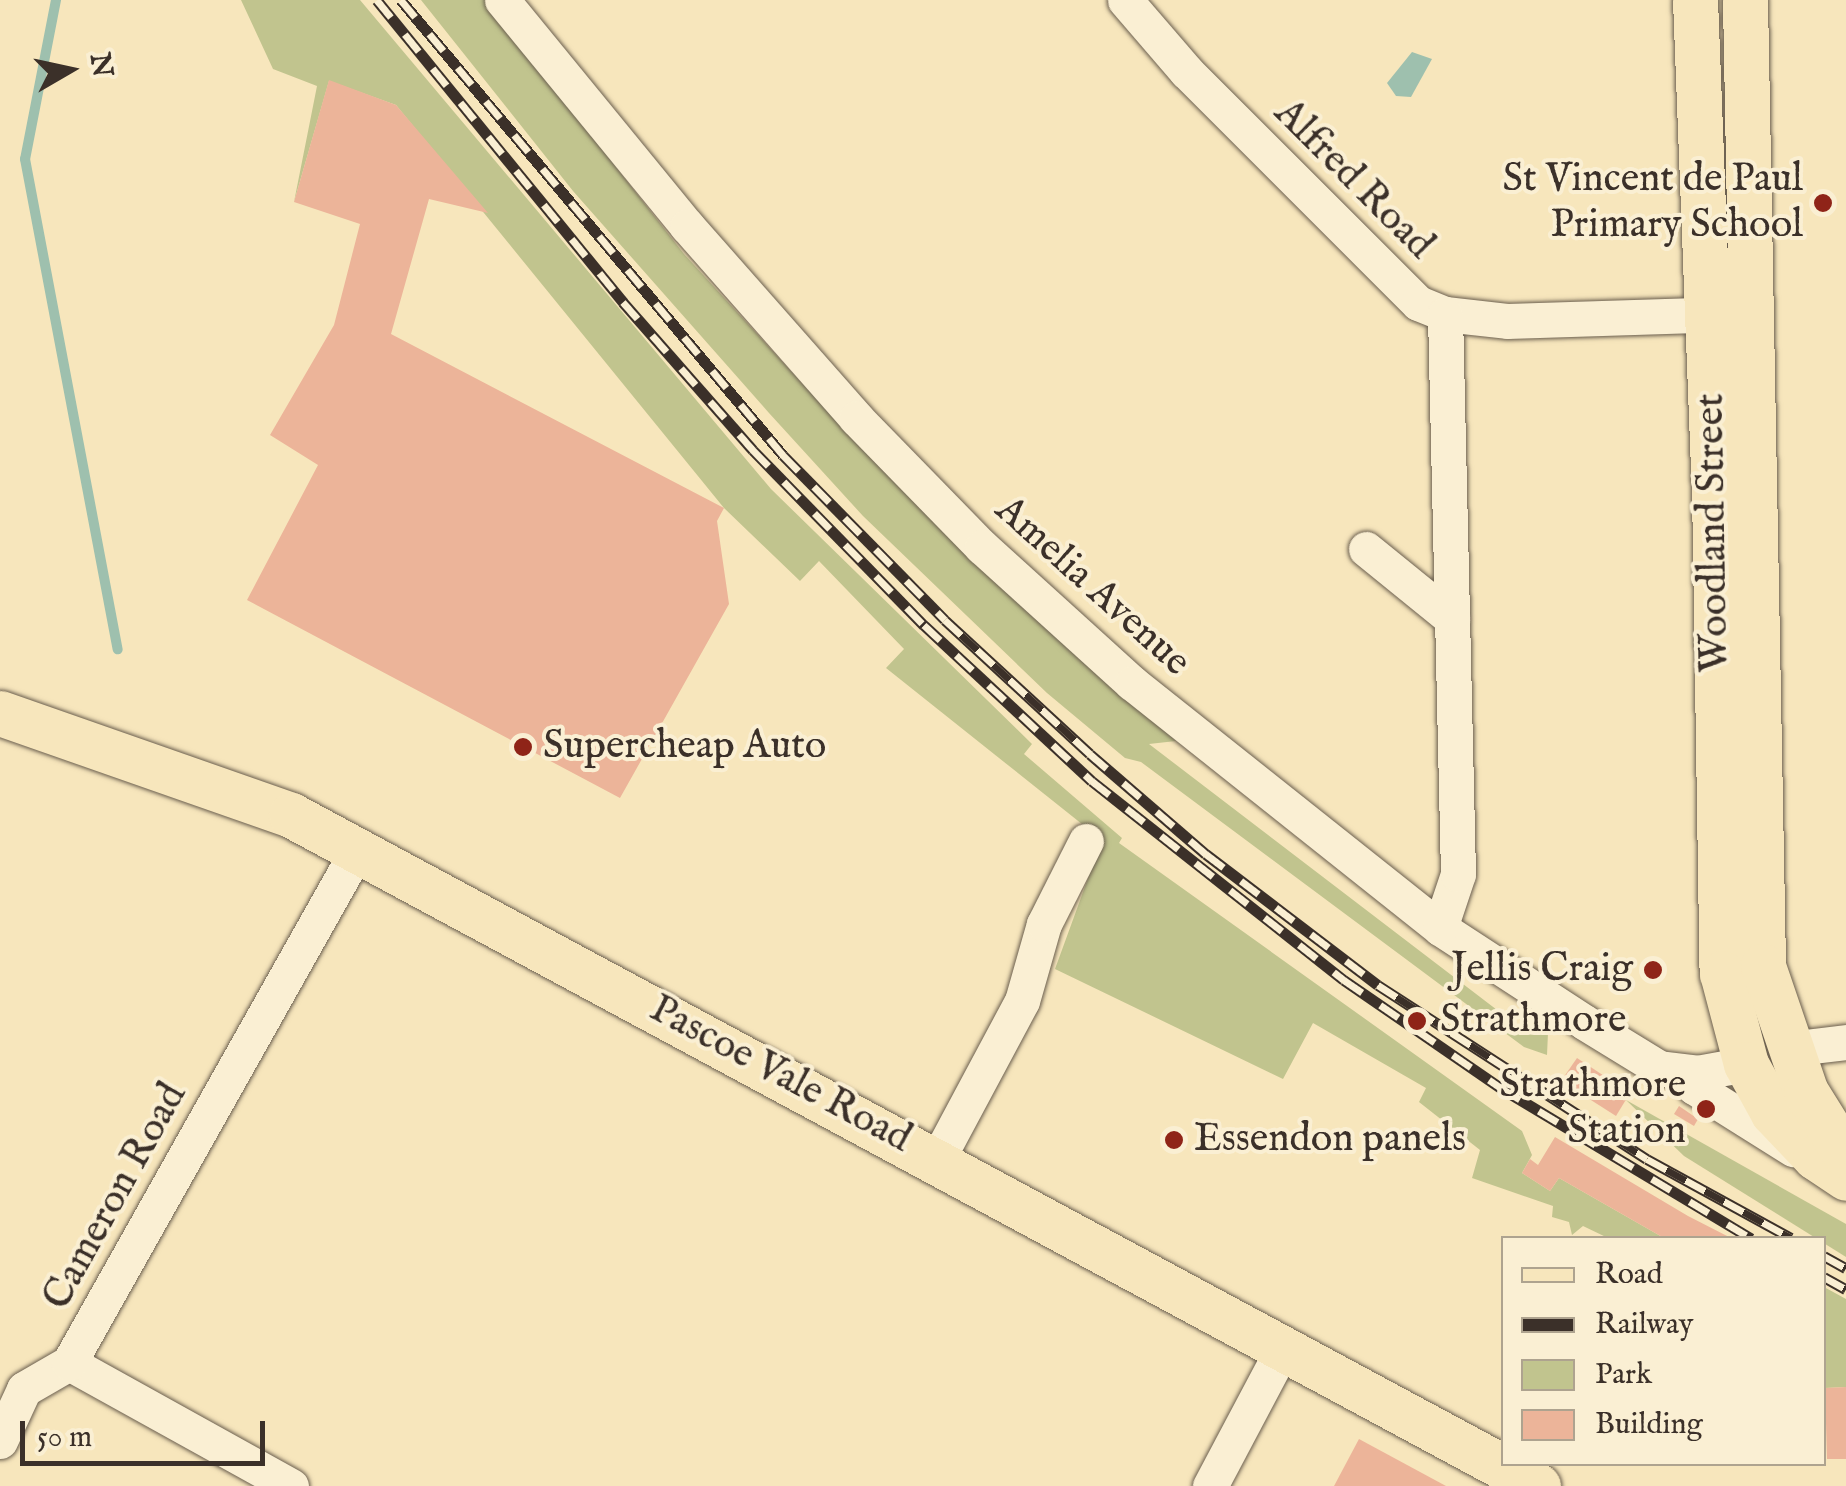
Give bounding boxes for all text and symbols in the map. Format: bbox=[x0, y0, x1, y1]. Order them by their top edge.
north arrow bbox=[20, 20, 120, 120]
text: N bbox=[81, 51, 119, 80]
street label: Alfred Road bbox=[1263, 90, 1443, 270]
place label: St Vincent de Paul Primary School bbox=[1502, 156, 1803, 250]
marker: St Vincent de Paul Primary School bbox=[1812, 192, 1834, 214]
street label: Woodland Street bbox=[1688, 393, 1740, 673]
street label: Amelia Avenue bbox=[985, 487, 1199, 687]
place label: Supercheap Auto bbox=[543, 723, 826, 771]
marker: Supercheap Auto bbox=[512, 736, 534, 758]
place label: Jellis Craig bbox=[1451, 946, 1633, 994]
marker: Jellis Craig bbox=[1642, 959, 1664, 981]
street label: Pascoe Vale Road bbox=[641, 986, 919, 1164]
place label: Strathmore bbox=[1440, 997, 1626, 1045]
marker: Strathmore bbox=[1404, 1008, 1430, 1034]
place label: Strathmore Station bbox=[1500, 1062, 1686, 1156]
street label: Cameron Road bbox=[34, 1075, 198, 1319]
marker: Strathmore Station bbox=[1695, 1098, 1717, 1120]
place label: Essendon panels bbox=[1194, 1116, 1466, 1164]
marker: Essendon panels bbox=[1163, 1129, 1185, 1151]
legend bbox=[1501, 1236, 1826, 1466]
text: Road bbox=[1595, 1256, 1663, 1294]
text: Railway bbox=[1595, 1306, 1693, 1344]
text: Park bbox=[1595, 1356, 1652, 1394]
scale bar bbox=[25, 1401, 270, 1463]
text: Building bbox=[1595, 1406, 1703, 1444]
text: 50 m bbox=[37, 1419, 92, 1457]

